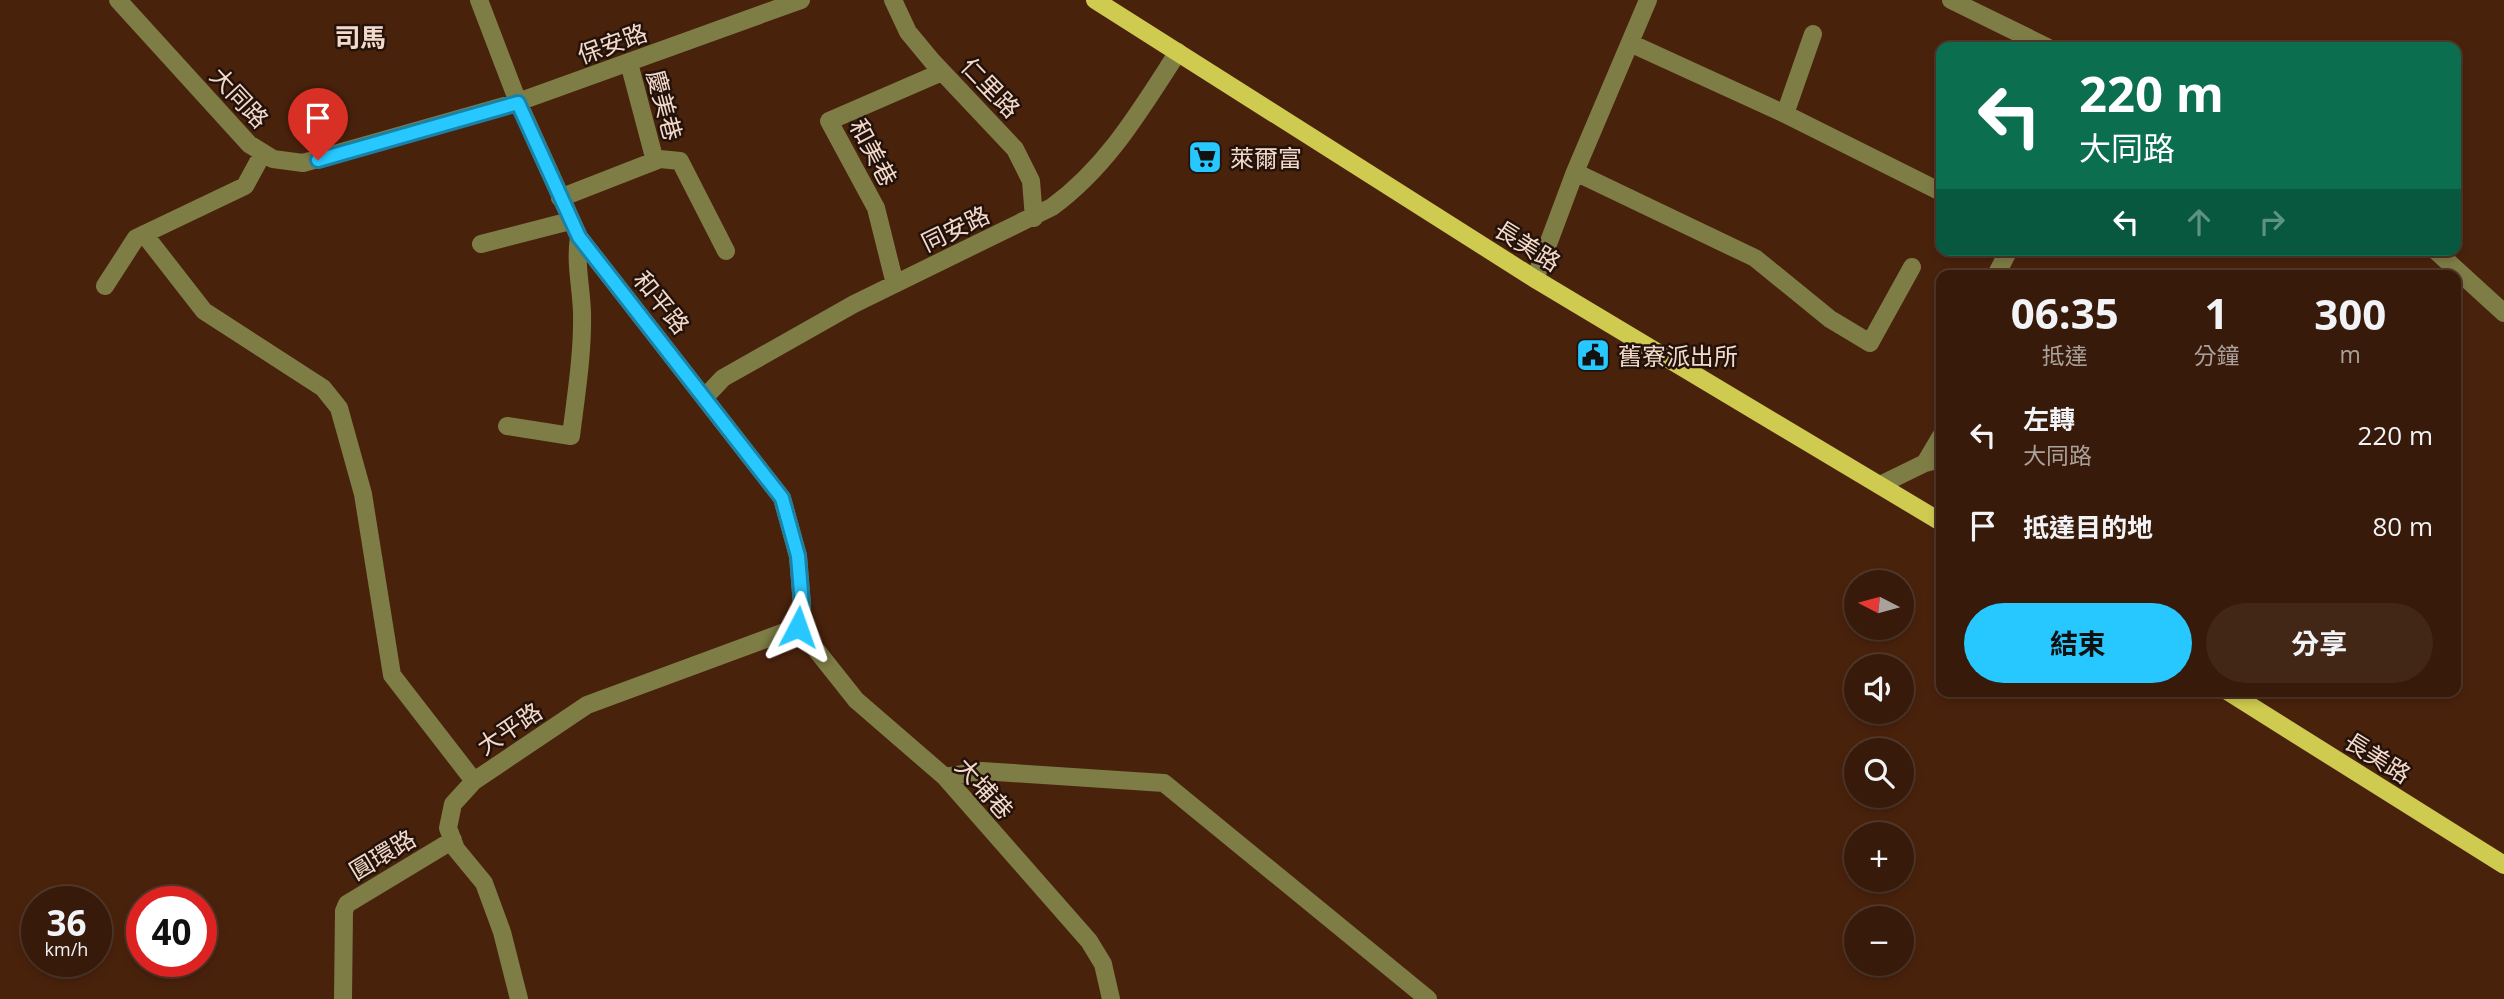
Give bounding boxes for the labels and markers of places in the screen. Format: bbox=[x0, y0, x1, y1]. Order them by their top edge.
pin bbox=[288, 88, 348, 160]
supermarket icon: 萊爾富 bbox=[1186, 138, 1224, 176]
place label: 萊爾富 bbox=[1230, 141, 1302, 174]
public building icon: 舊寮派出所 bbox=[1574, 336, 1612, 374]
place label: 舊寮派出所 bbox=[1618, 339, 1738, 372]

